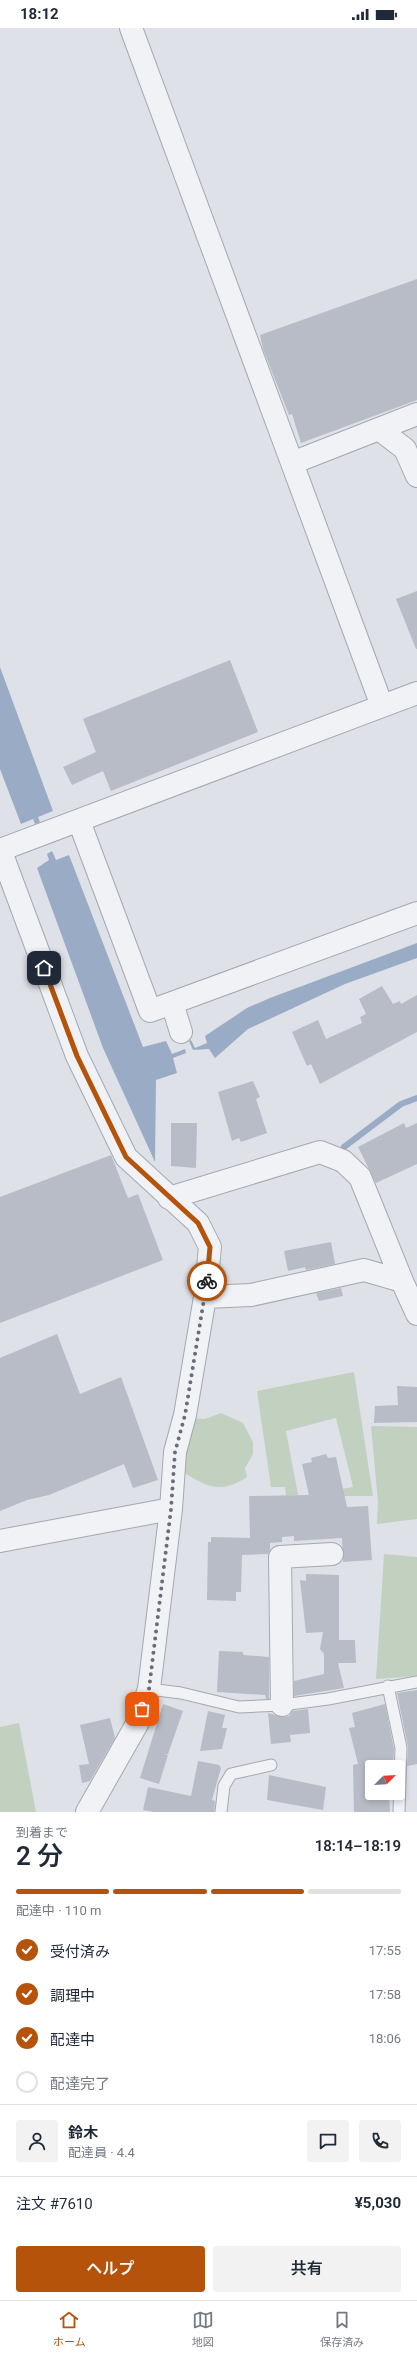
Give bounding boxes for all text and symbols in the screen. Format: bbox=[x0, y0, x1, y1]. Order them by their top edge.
text: 18:12 bbox=[20, 5, 59, 23]
pin bbox=[27, 951, 61, 985]
icon: home bbox=[33, 957, 55, 979]
courier bbox=[187, 1261, 227, 1301]
icon: bike bbox=[196, 1270, 218, 1292]
pin bbox=[125, 1692, 159, 1726]
icon: bag bbox=[131, 1698, 153, 1720]
north arrow bbox=[365, 1760, 405, 1800]
map controls bbox=[365, 1760, 405, 1800]
text: 到着まで bbox=[16, 1825, 68, 1840]
text: 18:14–18:19 bbox=[315, 1837, 401, 1855]
text: 2 分 bbox=[16, 1841, 63, 1871]
text: 配達中 · 110 m bbox=[16, 1903, 101, 1918]
icon: check bbox=[16, 1939, 38, 1961]
text: 受付済み bbox=[50, 1943, 110, 1961]
text: 17:55 bbox=[369, 1943, 401, 1958]
icon: check bbox=[16, 1983, 38, 2005]
text: 調理中 bbox=[50, 1987, 95, 2005]
text: 17:58 bbox=[369, 1987, 401, 2002]
icon: check bbox=[16, 2027, 38, 2049]
text: 配達中 bbox=[50, 2031, 95, 2049]
text: 18:06 bbox=[369, 2031, 401, 2046]
text: 配達完了 bbox=[50, 2075, 110, 2093]
button: person bbox=[16, 2120, 58, 2162]
button: chat bbox=[307, 2120, 349, 2162]
button: phone bbox=[359, 2120, 401, 2162]
text: 鈴木 bbox=[68, 2124, 98, 2142]
text: 配達員 · 4.4 bbox=[68, 2145, 135, 2160]
text: ¥5,030 bbox=[355, 2194, 401, 2212]
text: 注文 #7610 bbox=[16, 2195, 93, 2213]
button: ヘルプ bbox=[16, 2246, 205, 2292]
button: 共有 bbox=[213, 2246, 401, 2292]
tab: ホーム bbox=[53, 2309, 86, 2349]
tab: 地図 bbox=[192, 2309, 214, 2349]
tab: 保存済み bbox=[320, 2309, 364, 2349]

